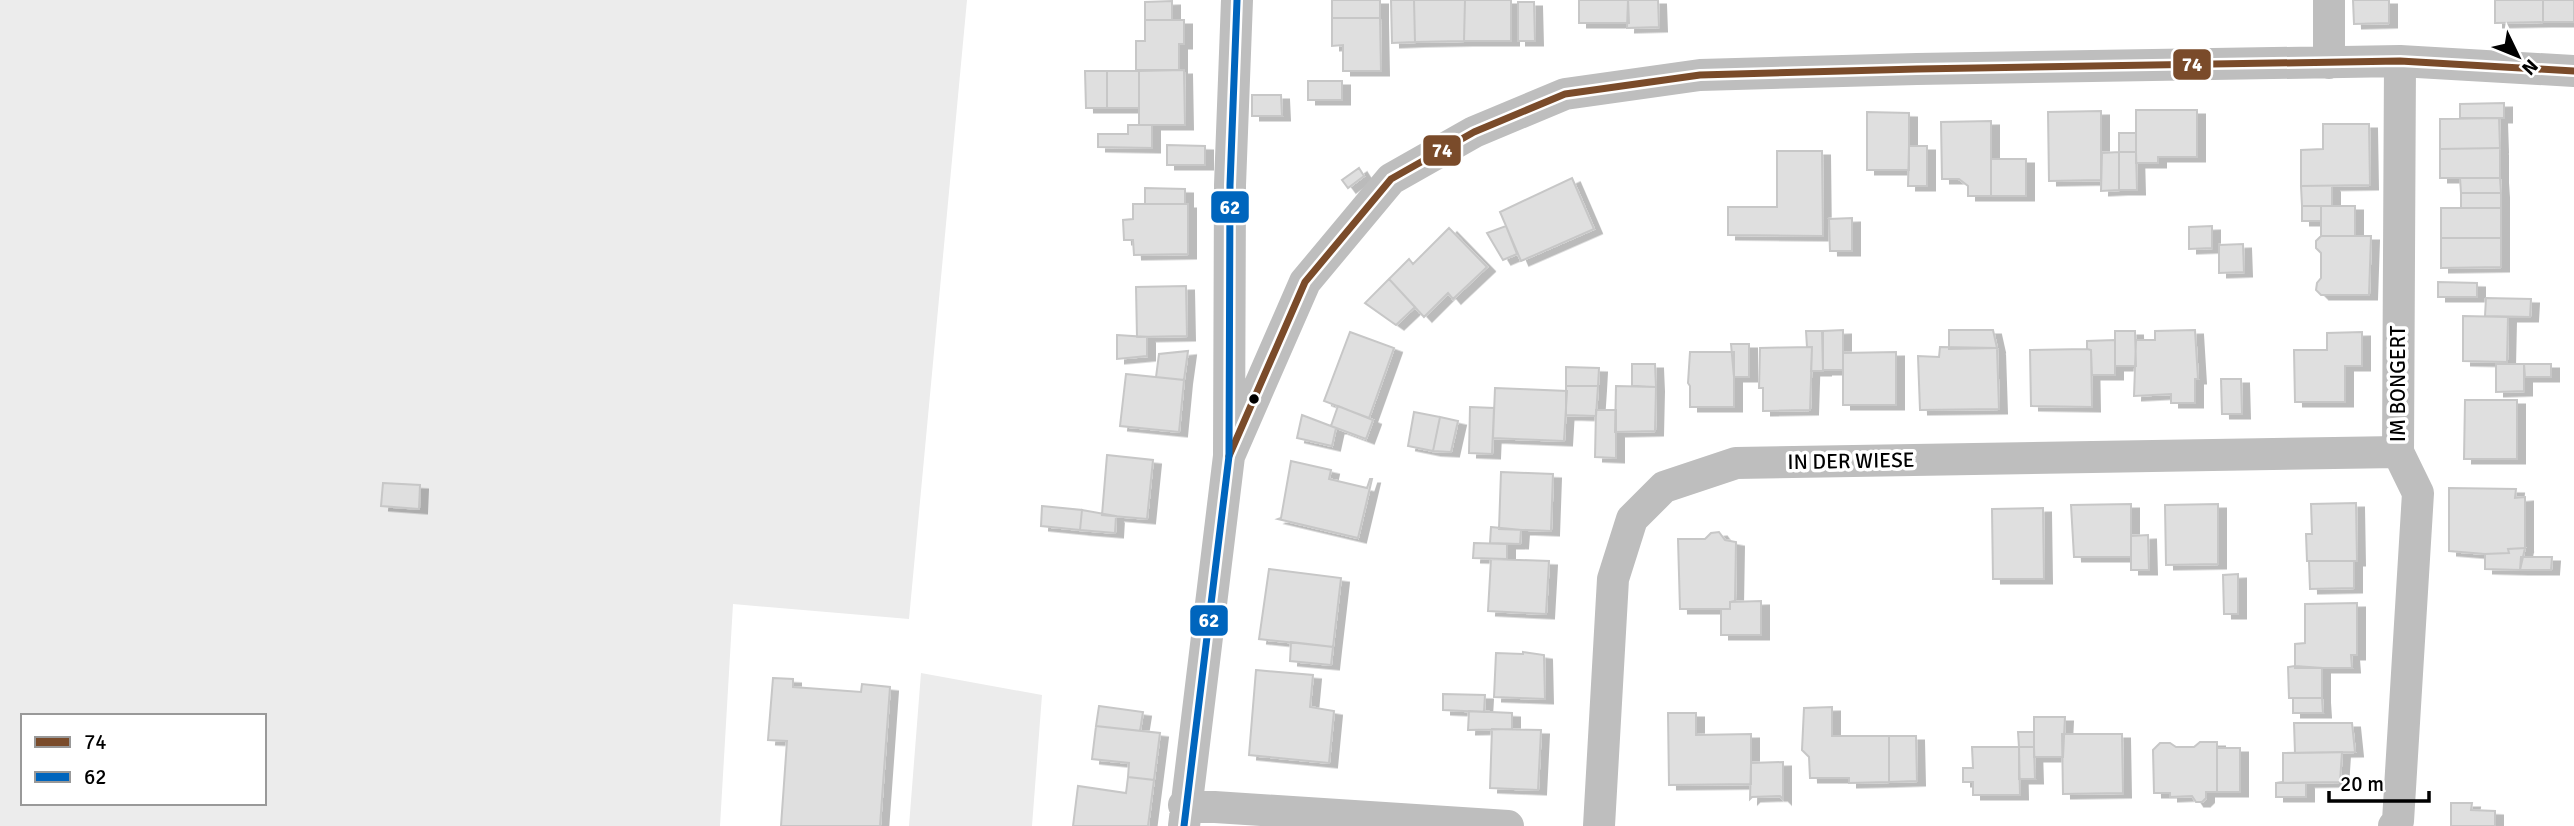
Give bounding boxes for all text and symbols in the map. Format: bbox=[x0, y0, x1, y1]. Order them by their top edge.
north arrow bbox=[2483, 21, 2553, 91]
line badge: 74 bbox=[2172, 48, 2212, 81]
text: 74 bbox=[2182, 53, 2202, 77]
text: N bbox=[2516, 54, 2543, 80]
line badge: 74 bbox=[1422, 134, 1462, 167]
text: 74 bbox=[1432, 139, 1452, 163]
line badge: 62 bbox=[1210, 190, 1250, 224]
text: 62 bbox=[1220, 196, 1240, 220]
street label: IM BONGERT bbox=[2385, 325, 2411, 442]
unlabelled marker bbox=[1247, 392, 1261, 406]
street label: IN DER WIESE bbox=[1787, 447, 1915, 475]
line badge: 62 bbox=[1189, 604, 1229, 637]
text: 62 bbox=[1199, 609, 1219, 633]
legend bbox=[21, 714, 266, 805]
text: 74 bbox=[84, 729, 107, 755]
scale bar bbox=[2329, 760, 2429, 804]
text: 62 bbox=[84, 764, 107, 790]
text: 20 m bbox=[2340, 771, 2384, 797]

